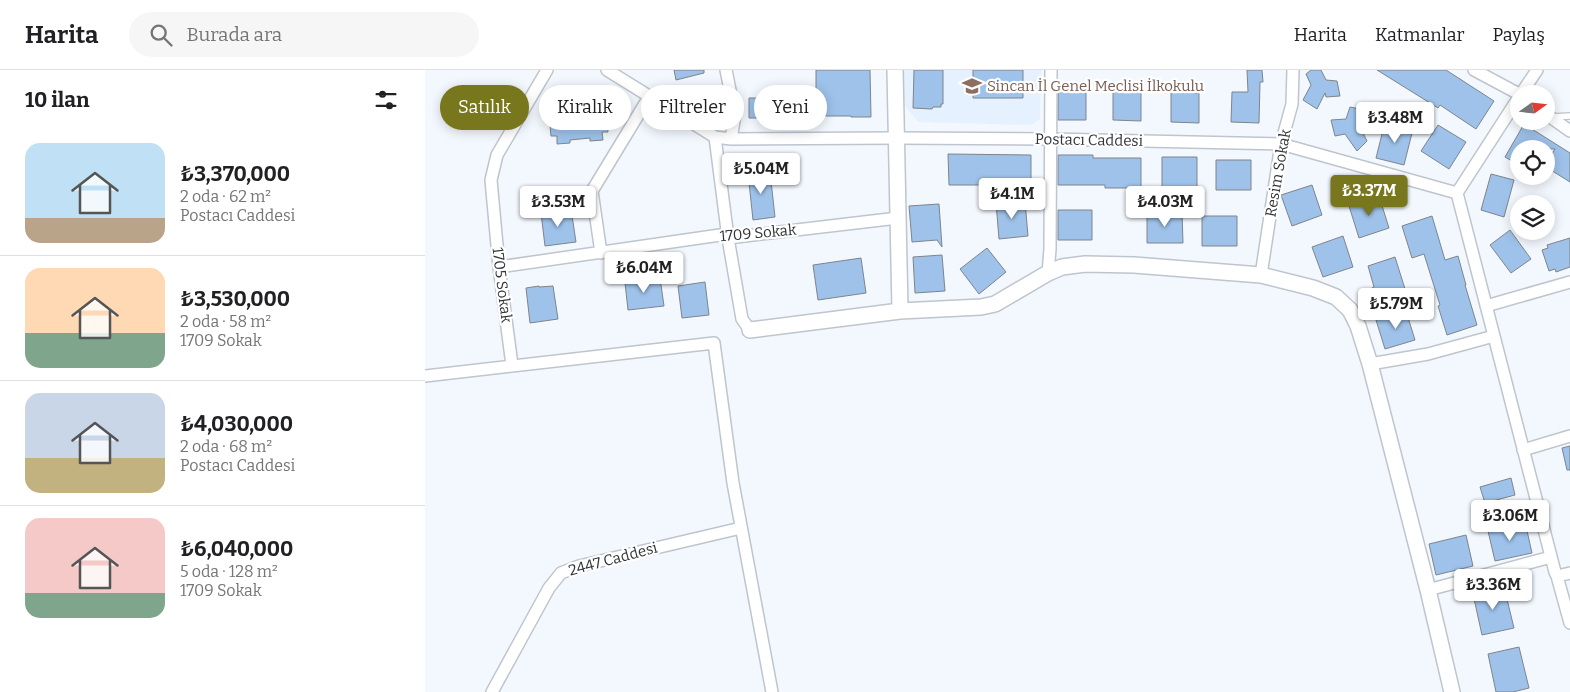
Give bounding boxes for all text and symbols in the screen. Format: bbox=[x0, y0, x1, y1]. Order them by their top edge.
search box bbox=[129, 12, 479, 57]
text: Harita bbox=[25, 21, 99, 49]
icon: search bbox=[147, 21, 175, 49]
text: Burada ara bbox=[187, 23, 282, 46]
text: Harita bbox=[1294, 24, 1347, 46]
text: Katmanlar bbox=[1375, 24, 1464, 46]
text: Paylaş bbox=[1492, 24, 1545, 46]
school or university icon: Sincan İl Genel Meclisi İlkokulu bbox=[961, 75, 983, 97]
place label: Sincan İl Genel Meclisi İlkokulu bbox=[987, 77, 1204, 95]
chip: Satılık bbox=[440, 85, 529, 130]
chip: Kiralık bbox=[539, 85, 631, 130]
chip: Filtreler bbox=[641, 85, 744, 130]
chip: Yeni bbox=[754, 85, 827, 130]
north arrow bbox=[1510, 85, 1555, 130]
map controls bbox=[1510, 85, 1555, 240]
icon: filters bbox=[372, 86, 400, 114]
text: 10 ilan bbox=[25, 87, 90, 113]
pin: ₺3.48M bbox=[1354, 102, 1436, 144]
text: ₺3.48M bbox=[1367, 108, 1423, 127]
street label: Resim Sokak bbox=[1261, 127, 1295, 218]
street label: Postacı Caddesi bbox=[1035, 130, 1144, 150]
button: locate bbox=[1510, 140, 1555, 185]
pin: ₺5.04M bbox=[720, 152, 802, 195]
text: ₺5.04M bbox=[733, 159, 789, 178]
text: ₺3,370,000 bbox=[180, 161, 290, 187]
icon: home bbox=[65, 163, 125, 223]
pin: ₺3.37M bbox=[1328, 174, 1410, 217]
pin: ₺4.1M bbox=[977, 178, 1047, 220]
text: ₺3.37M bbox=[1342, 181, 1396, 200]
text: ₺4.1M bbox=[990, 184, 1034, 203]
pin: ₺3.53M bbox=[517, 186, 599, 228]
pin: ₺4.03M bbox=[1124, 186, 1206, 228]
text: 2 oda · 62 m² bbox=[180, 187, 271, 206]
text: ₺3.53M bbox=[531, 192, 585, 211]
text: ₺4.03M bbox=[1137, 192, 1193, 211]
button: layers bbox=[1510, 195, 1555, 240]
text: Postacı Caddesi bbox=[180, 206, 295, 225]
street label: 1709 Sokak bbox=[719, 221, 798, 245]
street label: 1705 Sokak bbox=[488, 246, 516, 324]
pin: ₺6.04M bbox=[603, 252, 685, 294]
text: ₺6.04M bbox=[615, 258, 673, 277]
text: ₺3,530,000 bbox=[180, 286, 290, 312]
icon: home bbox=[65, 288, 125, 348]
pin: ₺5.79M bbox=[1355, 288, 1437, 330]
text: ₺5.79M bbox=[1369, 294, 1423, 313]
text: 2 oda · 58 m² bbox=[180, 312, 271, 331]
text: 1709 Sokak bbox=[180, 331, 262, 350]
text: ₺4,030,000 bbox=[180, 411, 293, 437]
icon: home bbox=[65, 413, 125, 473]
text: 2 oda · 68 m² bbox=[180, 437, 272, 456]
text: Postacı Caddesi bbox=[180, 456, 295, 475]
pin: ₺3.06M bbox=[1469, 500, 1551, 542]
text: ₺3.06M bbox=[1482, 506, 1538, 525]
text: ₺6,040,000 bbox=[180, 536, 293, 562]
icon: home bbox=[65, 538, 125, 598]
street label: 2447 Caddesi bbox=[567, 538, 660, 580]
text: 5 oda · 128 m² bbox=[180, 562, 278, 581]
pin: ₺3.36M bbox=[1452, 568, 1534, 611]
text: ₺3.36M bbox=[1465, 575, 1521, 594]
text: 1709 Sokak bbox=[180, 581, 262, 600]

